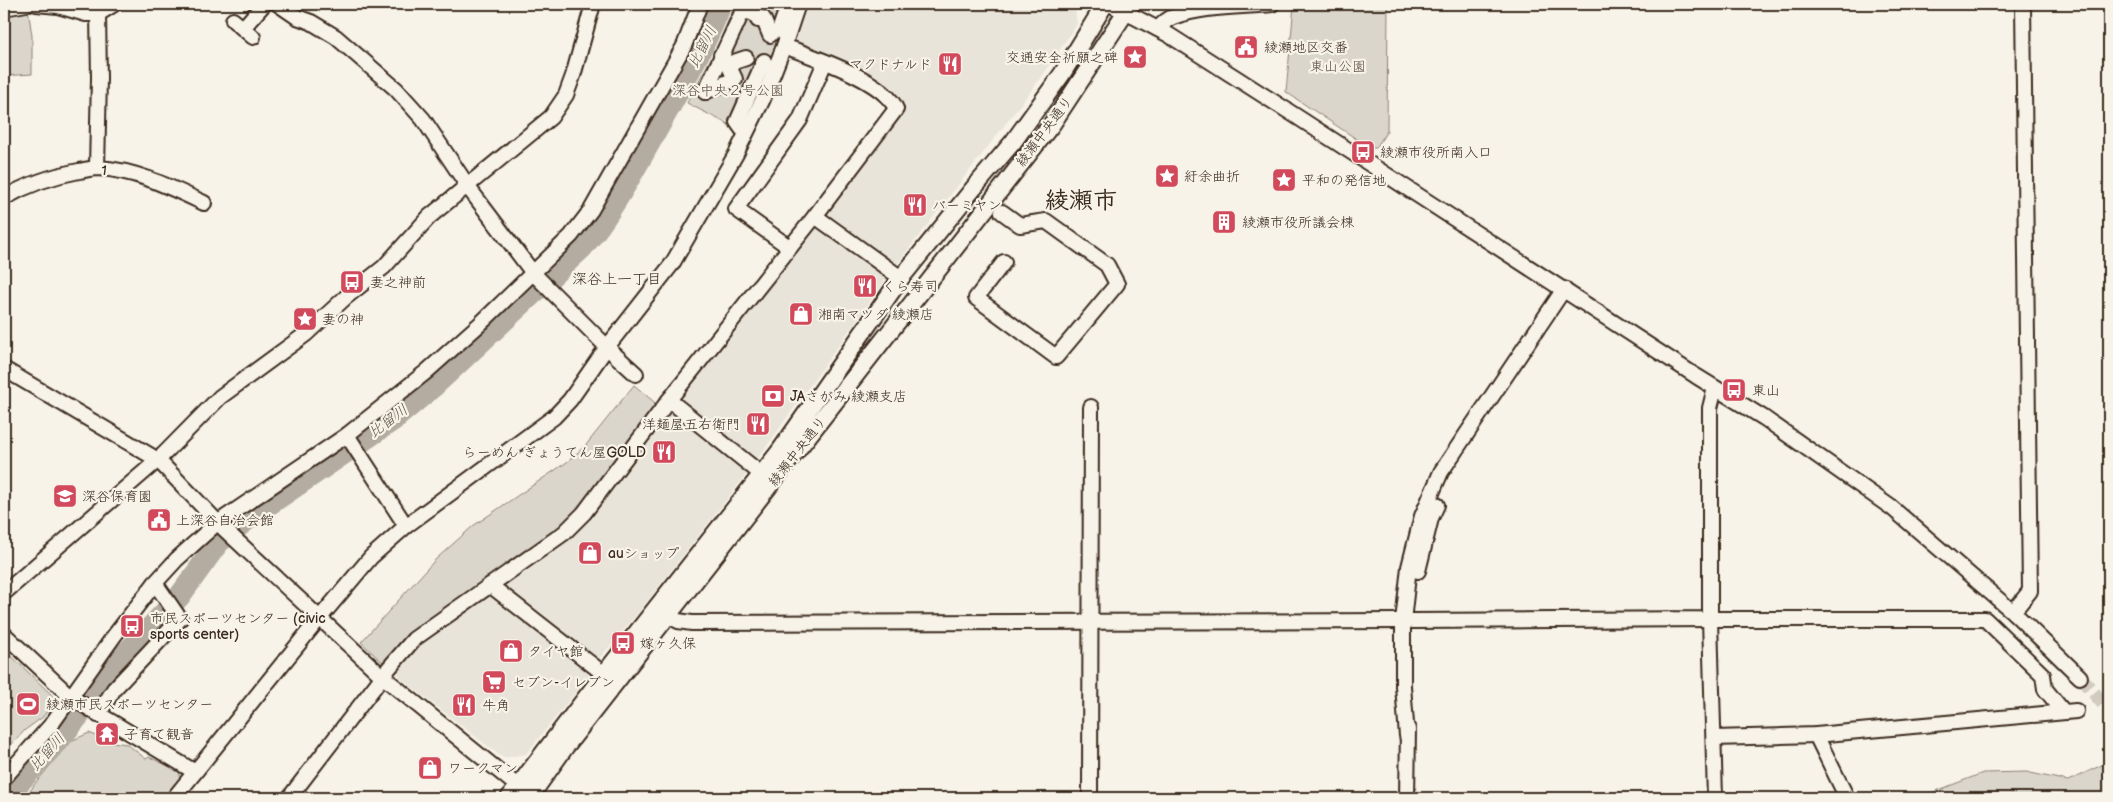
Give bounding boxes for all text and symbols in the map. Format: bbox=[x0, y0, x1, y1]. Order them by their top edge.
water label: 比留川 bbox=[684, 23, 721, 72]
public building icon: 綾瀬地区交番 bbox=[1233, 34, 1259, 60]
place label: 綾瀬地区交番 bbox=[1264, 39, 1348, 56]
place icon: 交通安全祈願之碑 bbox=[1122, 44, 1148, 70]
place label: 交通安全祈願之碑 bbox=[1006, 49, 1118, 66]
restaurant icon: マクドナルド bbox=[937, 51, 963, 77]
place label: マクドナルド bbox=[849, 56, 932, 73]
park label: 東山公園 bbox=[1310, 58, 1366, 75]
park label: 深谷中央２号公園 bbox=[672, 82, 784, 99]
street label: 綾瀬中央通り bbox=[1012, 93, 1076, 170]
bus stop icon: 綾瀬市役所南入口 bbox=[1350, 139, 1376, 165]
place label: 綾瀬市役所南入口 bbox=[1380, 144, 1492, 161]
street label: 1 bbox=[100, 162, 108, 179]
place icon: 紆余曲折 bbox=[1154, 163, 1180, 189]
place icon: 平和の発信地 bbox=[1271, 167, 1297, 193]
place label: 紆余曲折 bbox=[1184, 168, 1240, 185]
place label: 平和の発信地 bbox=[1302, 172, 1386, 189]
district label: 綾瀬市 bbox=[1045, 186, 1117, 215]
restaurant icon: バーミヤン bbox=[902, 192, 928, 218]
place label: バーミヤン bbox=[932, 197, 1002, 214]
building icon: 綾瀬市役所議会棟 bbox=[1211, 209, 1237, 235]
place label: 綾瀬市役所議会棟 bbox=[1242, 214, 1355, 231]
bus stop icon: 妻之神前 bbox=[339, 269, 365, 295]
district label: 深谷上一丁目 bbox=[572, 270, 662, 289]
restaurant icon: くら寿司 bbox=[852, 273, 878, 299]
place label: 妻之神前 bbox=[370, 274, 426, 291]
place label: くら寿司 bbox=[882, 278, 938, 295]
shop icon: 湘南マツダ 綾瀬店 bbox=[788, 301, 814, 327]
place icon: 妻の神 bbox=[292, 306, 318, 332]
place label: 湘南マツダ 綾瀬店 bbox=[818, 306, 934, 323]
place label: 妻の神 bbox=[322, 311, 364, 328]
bus stop icon: 東山 bbox=[1721, 377, 1747, 403]
place label: 東山 bbox=[1752, 382, 1780, 399]
bank icon: JAさがみ 綾瀬支店 bbox=[760, 383, 786, 409]
place label: JAさがみ 綾瀬支店 bbox=[790, 388, 907, 405]
water label: 比留川 bbox=[365, 400, 412, 443]
restaurant icon: 洋麺屋五右衛門 bbox=[745, 411, 771, 437]
street label: 綾瀬中央通り bbox=[765, 413, 830, 490]
place label: 洋麺屋五右衛門 bbox=[642, 416, 740, 433]
restaurant icon: らーめん ぎょうてん屋GOLD bbox=[651, 439, 677, 465]
place label: らーめん ぎょうてん屋GOLD bbox=[463, 444, 646, 461]
school or university icon: 深谷保育園 bbox=[52, 483, 78, 509]
place label: 深谷保育園 bbox=[82, 488, 152, 505]
public building icon: 上深谷自治会館 bbox=[146, 507, 172, 533]
place label: 上深谷自治会館 bbox=[176, 512, 274, 529]
shop icon: auショップ bbox=[577, 540, 603, 566]
place label: auショップ bbox=[608, 545, 679, 562]
place label: 市民スポーツセンター (civic sports center) bbox=[150, 610, 326, 643]
bus stop icon: 市民スポーツセンター (civic sports center) bbox=[119, 613, 145, 639]
bus stop icon: 嫁ヶ久保 bbox=[610, 630, 636, 656]
place label: 嫁ヶ久保 bbox=[640, 635, 696, 652]
shop icon: タイヤ館 bbox=[498, 638, 524, 664]
place label: タイヤ館 bbox=[528, 643, 583, 660]
supermarket icon: セブン-イレブン bbox=[481, 669, 507, 695]
place label: セブン-イレブン bbox=[512, 674, 615, 691]
sports icon: 綾瀬市民スポーツセンター bbox=[15, 691, 41, 717]
restaurant icon: 牛角 bbox=[451, 692, 477, 718]
place label: 綾瀬市民スポーツセンター bbox=[46, 696, 213, 713]
place label: 牛角 bbox=[482, 697, 510, 714]
temple icon: 子育て観音 bbox=[94, 721, 120, 747]
place label: 子育て観音 bbox=[124, 726, 194, 743]
water label: 比留川 bbox=[25, 729, 69, 775]
shop icon: ワークマン bbox=[417, 755, 443, 781]
place label: ワークマン bbox=[448, 760, 518, 777]

